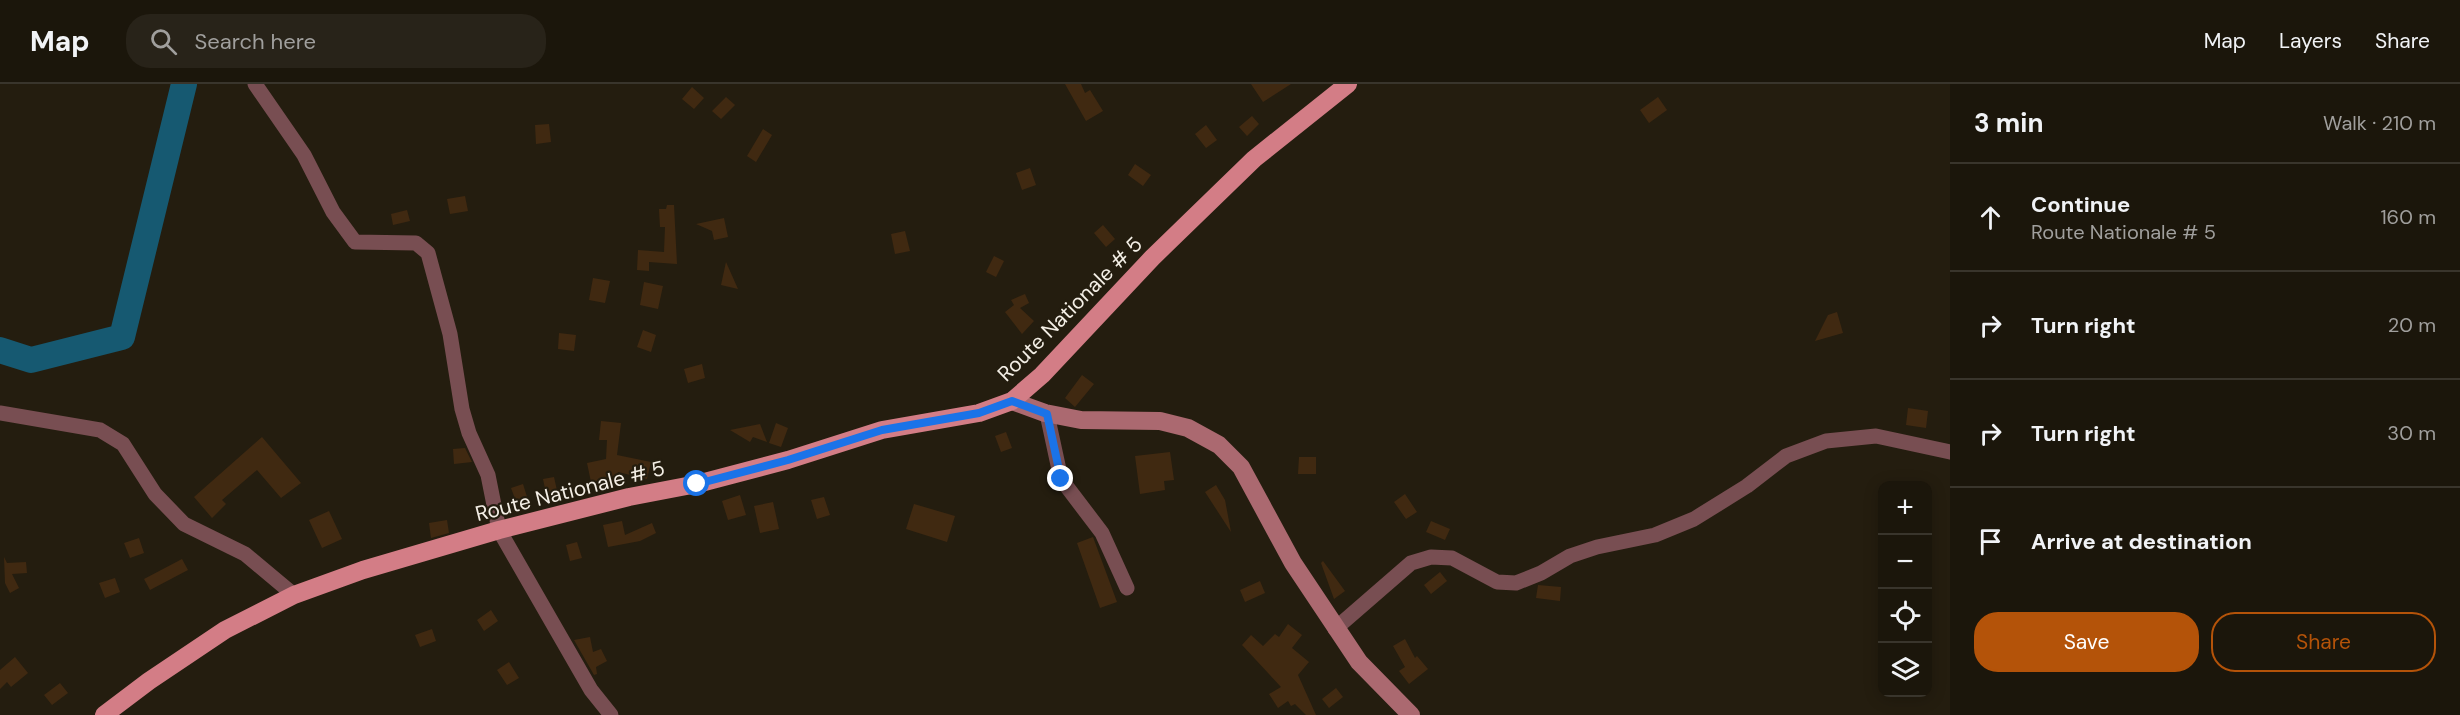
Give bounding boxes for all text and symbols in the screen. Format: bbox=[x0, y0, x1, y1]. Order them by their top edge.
search box bbox=[126, 14, 546, 68]
text: Map bbox=[30, 23, 90, 60]
icon: search bbox=[147, 25, 180, 58]
text: Search here bbox=[195, 27, 316, 56]
text: Map bbox=[2204, 27, 2246, 55]
text: Layers bbox=[2279, 27, 2342, 55]
text: Share bbox=[2375, 27, 2430, 55]
text: 3 min bbox=[1974, 106, 2043, 140]
text: Walk · 210 m bbox=[2323, 110, 2436, 136]
text: Continue bbox=[2031, 190, 2130, 219]
icon: ahead bbox=[1974, 201, 2007, 234]
text: 160 m bbox=[2380, 204, 2436, 230]
text: Route Nationale # 5 bbox=[2031, 219, 2216, 245]
street label: Route Nationale # 5 bbox=[991, 230, 1149, 388]
icon: right bbox=[1974, 309, 2007, 342]
text: Turn right bbox=[2031, 311, 2136, 340]
text: 20 m bbox=[2388, 312, 2436, 338]
icon: right bbox=[1974, 417, 2007, 450]
text: Turn right bbox=[2031, 419, 2136, 448]
text: 30 m bbox=[2387, 420, 2436, 446]
street label: Route Nationale # 5 bbox=[472, 454, 668, 528]
route end bbox=[1047, 465, 1073, 491]
route start bbox=[683, 470, 709, 496]
map controls bbox=[1878, 481, 1932, 697]
button: + bbox=[1878, 481, 1932, 535]
icon: arrive bbox=[1974, 525, 2007, 558]
text: Arrive at destination bbox=[2031, 527, 2252, 556]
button: − bbox=[1878, 535, 1932, 589]
button: locate bbox=[1878, 589, 1932, 643]
button: Save bbox=[1974, 612, 2199, 672]
button: Share bbox=[2211, 612, 2436, 672]
button: layers bbox=[1878, 643, 1932, 697]

